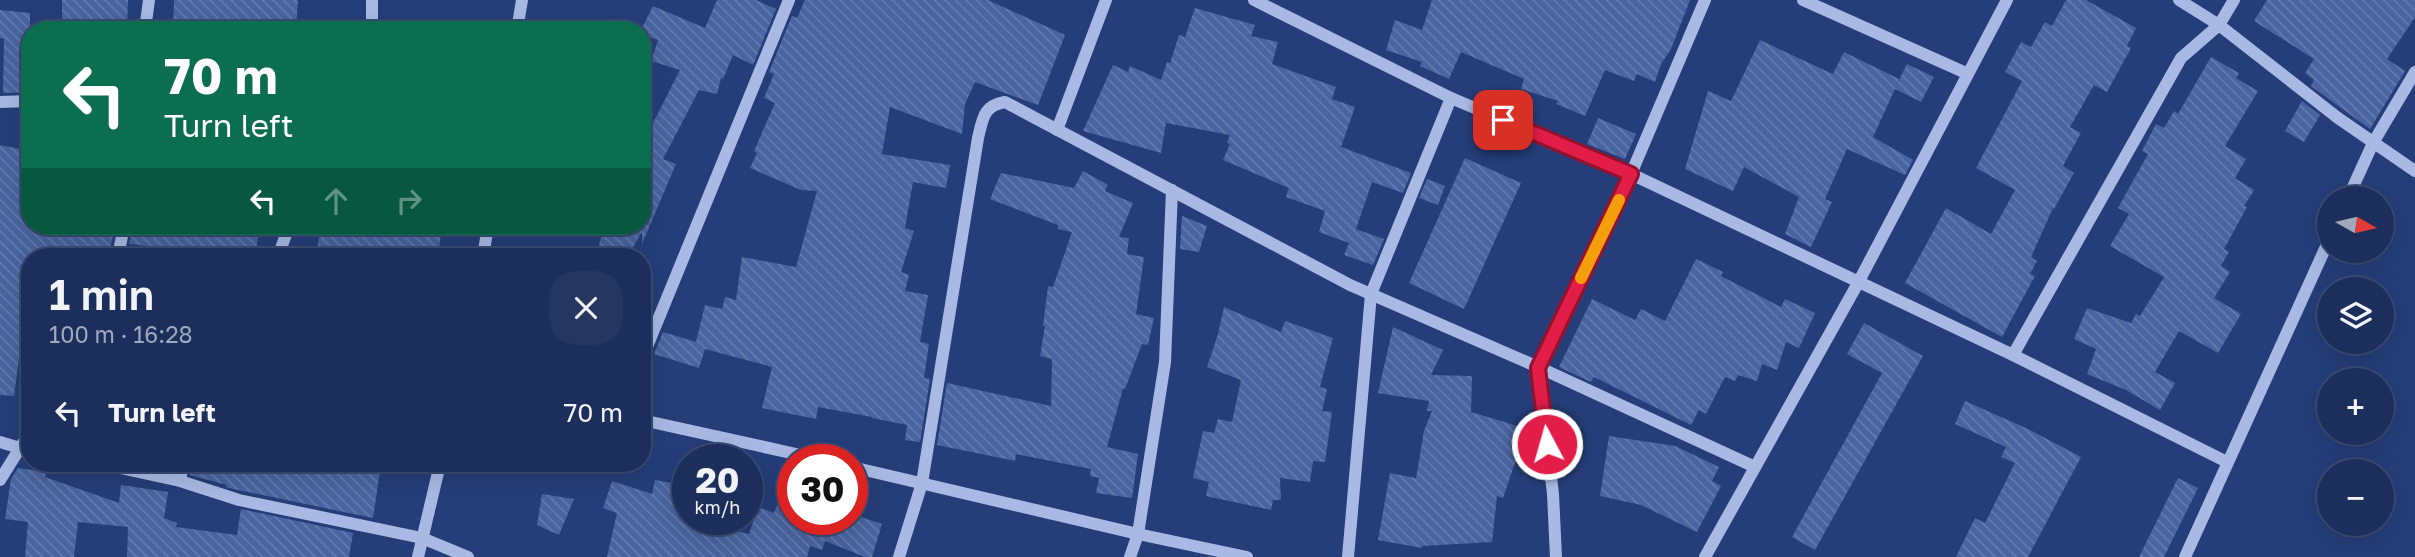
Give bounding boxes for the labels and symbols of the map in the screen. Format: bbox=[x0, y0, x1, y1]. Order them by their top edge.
pin bbox=[1473, 90, 1533, 150]
north arrow bbox=[2317, 186, 2394, 262]
position arrow bbox=[1510, 407, 1584, 481]
speed limit sign: 30 bbox=[777, 444, 868, 535]

